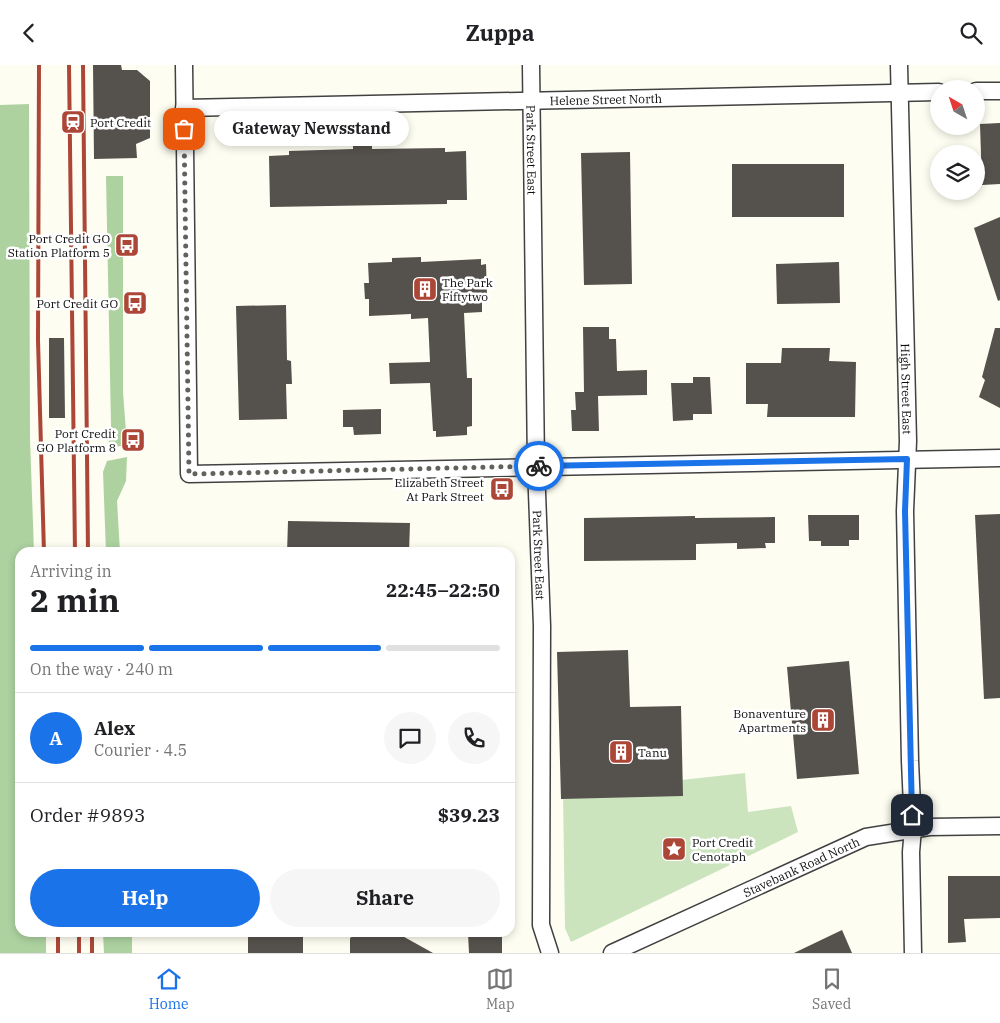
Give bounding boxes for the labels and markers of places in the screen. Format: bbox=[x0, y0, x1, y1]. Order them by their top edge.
pin bbox=[163, 108, 205, 150]
station icon: Port Credit bbox=[60, 109, 86, 135]
callout: Gateway Newsstand bbox=[214, 111, 409, 147]
place label: Port Credit bbox=[90, 115, 151, 130]
place label: Port Credit GO Station Platform 5 bbox=[8, 231, 110, 260]
bus stop icon: Port Credit GO Station Platform 5 bbox=[114, 232, 140, 258]
place label: The Park Fiftytwo bbox=[442, 275, 493, 304]
building icon: The Park Fiftytwo bbox=[412, 276, 438, 302]
bus stop icon: Port Credit GO bbox=[122, 290, 148, 316]
place label: Port Credit GO bbox=[36, 296, 118, 311]
place label: Port Credit GO Platform 8 bbox=[36, 426, 116, 455]
bus stop icon: Port Credit GO Platform 8 bbox=[120, 427, 146, 453]
place label: Elizabeth Street At Park Street bbox=[394, 475, 484, 504]
bus stop icon: Elizabeth Street At Park Street bbox=[489, 476, 515, 502]
place label: Bonaventure Apartments bbox=[733, 706, 806, 735]
building icon: Bonaventure Apartments bbox=[810, 707, 836, 733]
building icon: Tanu bbox=[608, 739, 634, 765]
place label: Tanu bbox=[638, 745, 668, 760]
pin bbox=[891, 794, 933, 836]
place label: Port Credit Cenotaph bbox=[692, 835, 753, 864]
place icon: Port Credit Cenotaph bbox=[661, 836, 687, 862]

